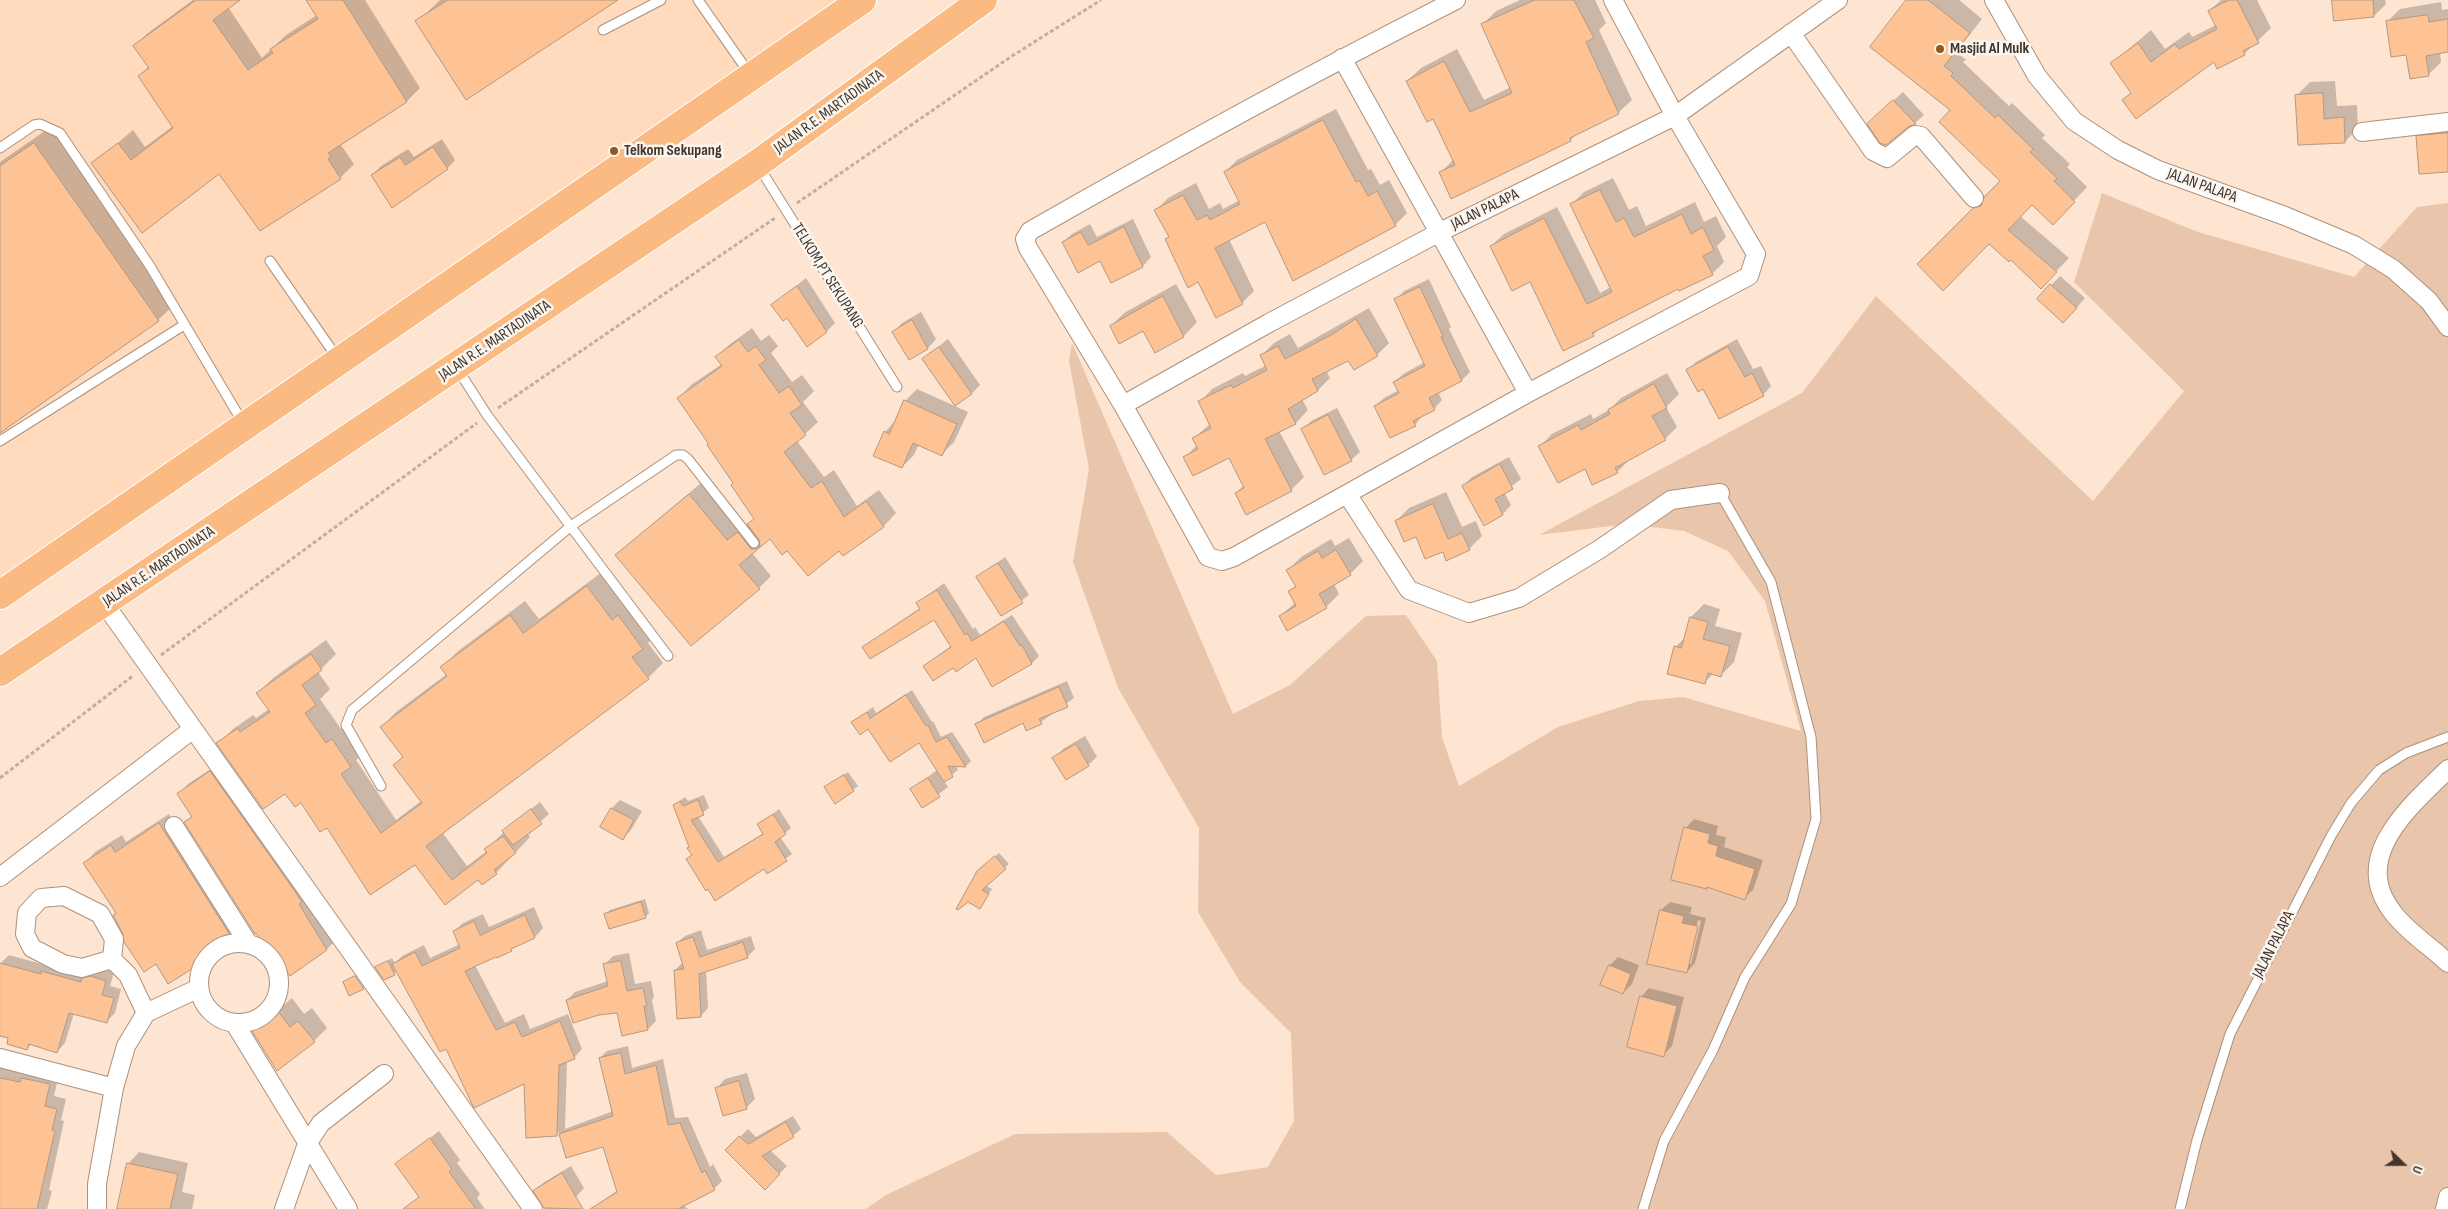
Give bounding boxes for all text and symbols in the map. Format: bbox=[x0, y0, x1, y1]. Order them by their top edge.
place label: Masjid Al Mulk bbox=[1950, 39, 2029, 59]
marker: Masjid Al Mulk bbox=[1934, 43, 1946, 55]
street label: JALAN R.E. MARTADINATA bbox=[770, 66, 888, 158]
place label: Telkom Sekupang bbox=[624, 141, 722, 161]
marker: Telkom Sekupang bbox=[608, 145, 620, 157]
street label: JALAN PALAPA bbox=[2164, 164, 2240, 208]
street label: JALAN PALAPA bbox=[1448, 185, 1522, 235]
street label: TELKOM,PT SEKUPANG bbox=[787, 220, 867, 332]
street label: JALAN R.E. MARTADINATA bbox=[435, 297, 555, 385]
street label: JALAN R.E. MARTADINATA bbox=[99, 523, 219, 611]
street label: JALAN PALAPA bbox=[2249, 908, 2299, 982]
north arrow bbox=[2378, 1139, 2428, 1189]
text: U bbox=[2408, 1163, 2427, 1176]

